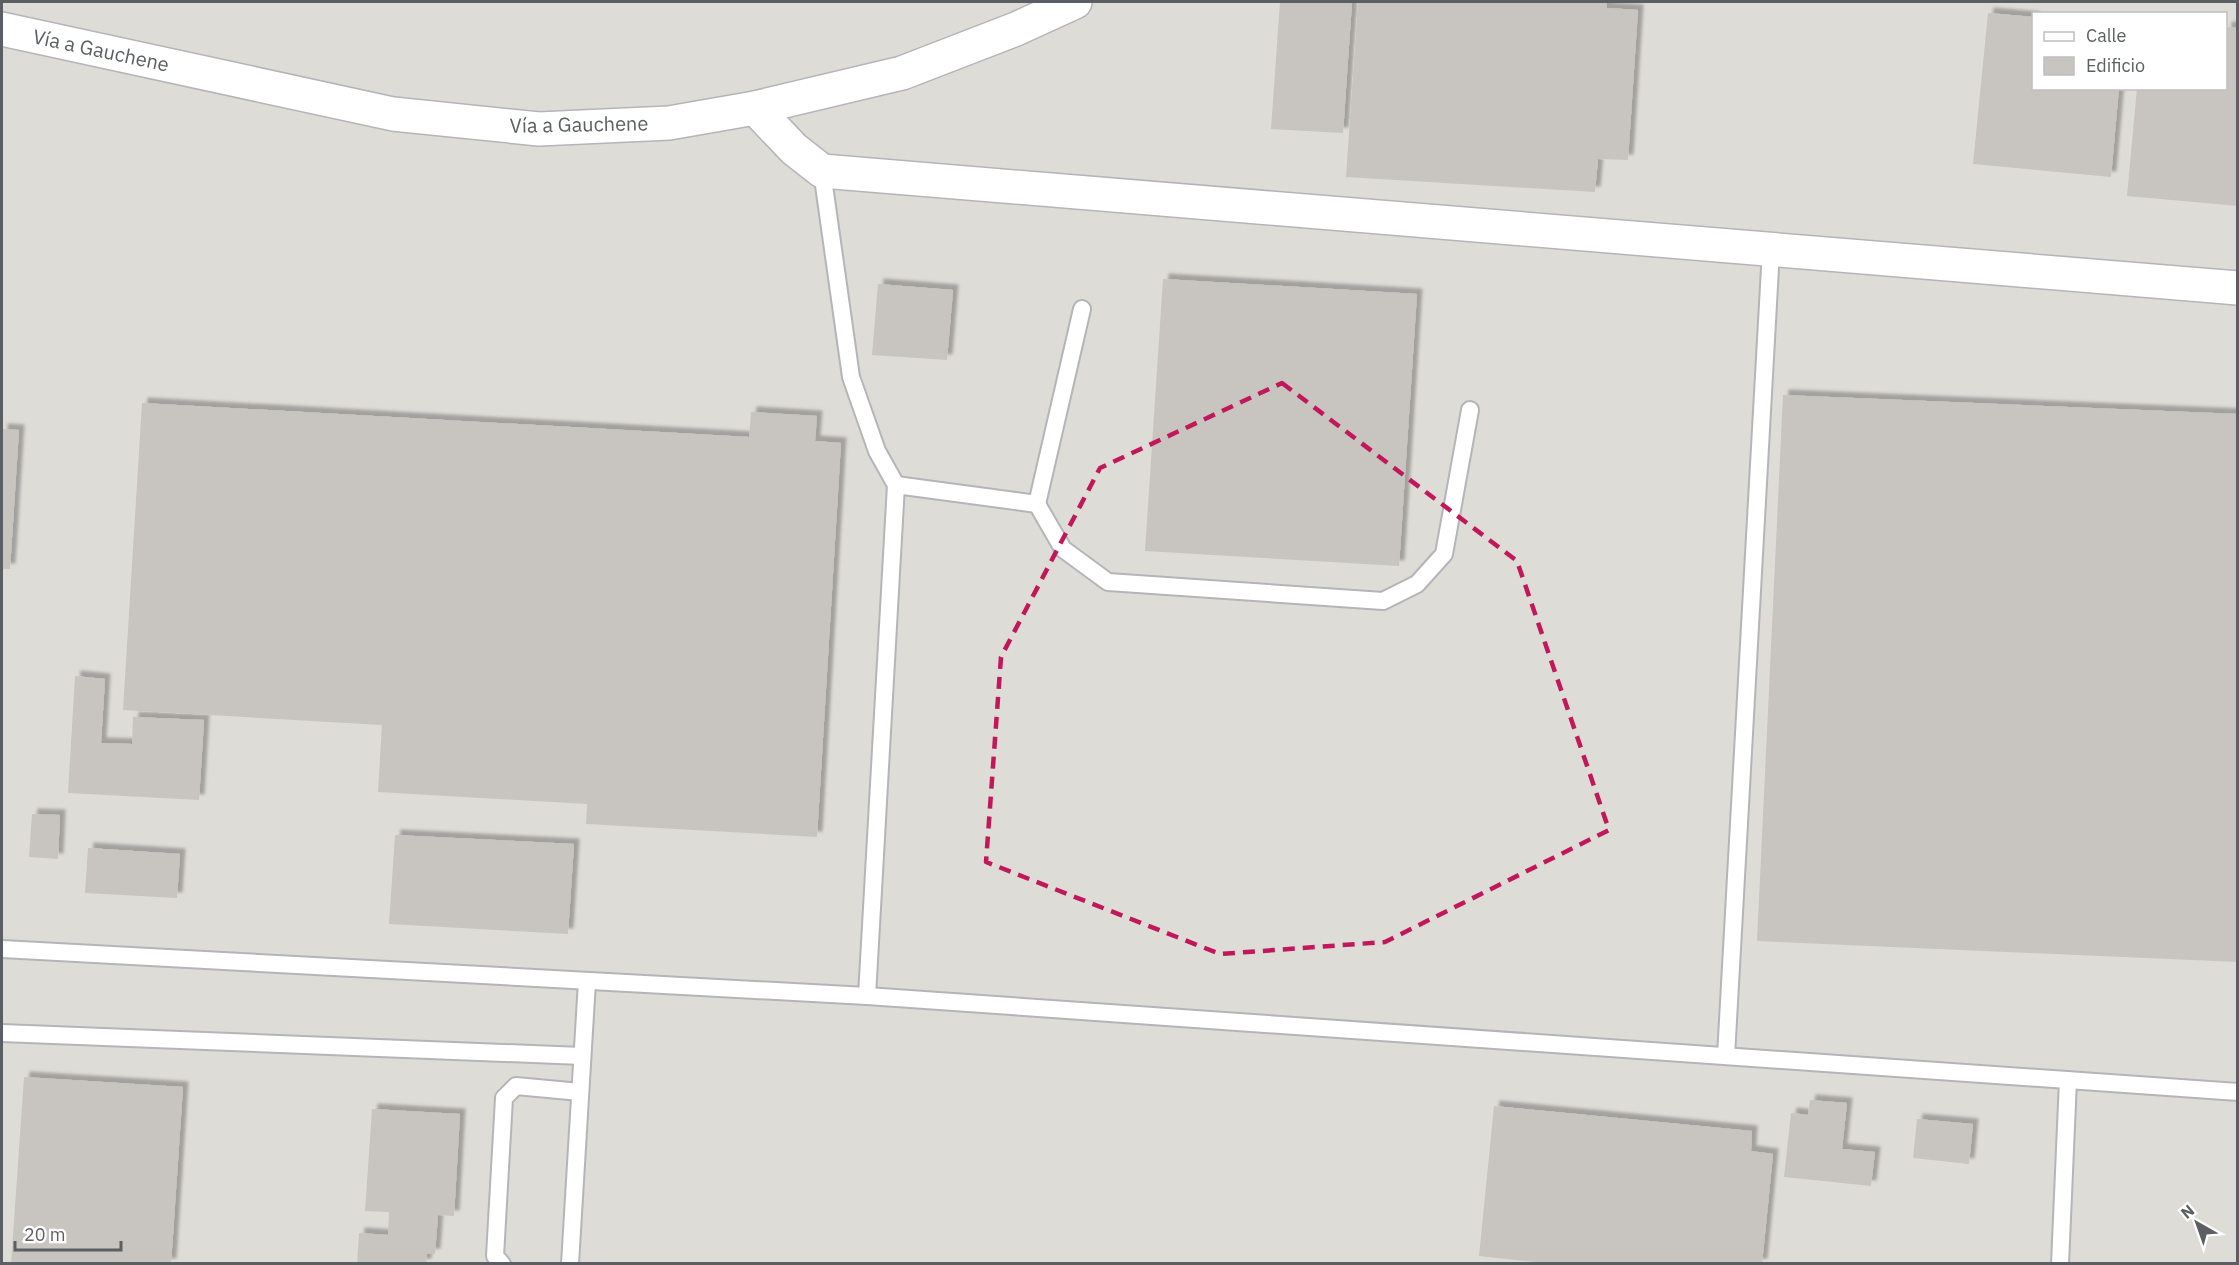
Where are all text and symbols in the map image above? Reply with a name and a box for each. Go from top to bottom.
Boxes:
legend [2032,12,2227,90]
street label: Vía a Gauchene [30,22,172,78]
text: Calle [2086,24,2126,47]
text: Edificio [2086,54,2145,77]
street label: Vía a Gauchene [509,109,649,139]
north arrow [2167,1193,2227,1253]
text: N [2176,1200,2198,1223]
scale bar [15,1214,122,1252]
text: 20 m [24,1223,66,1246]

